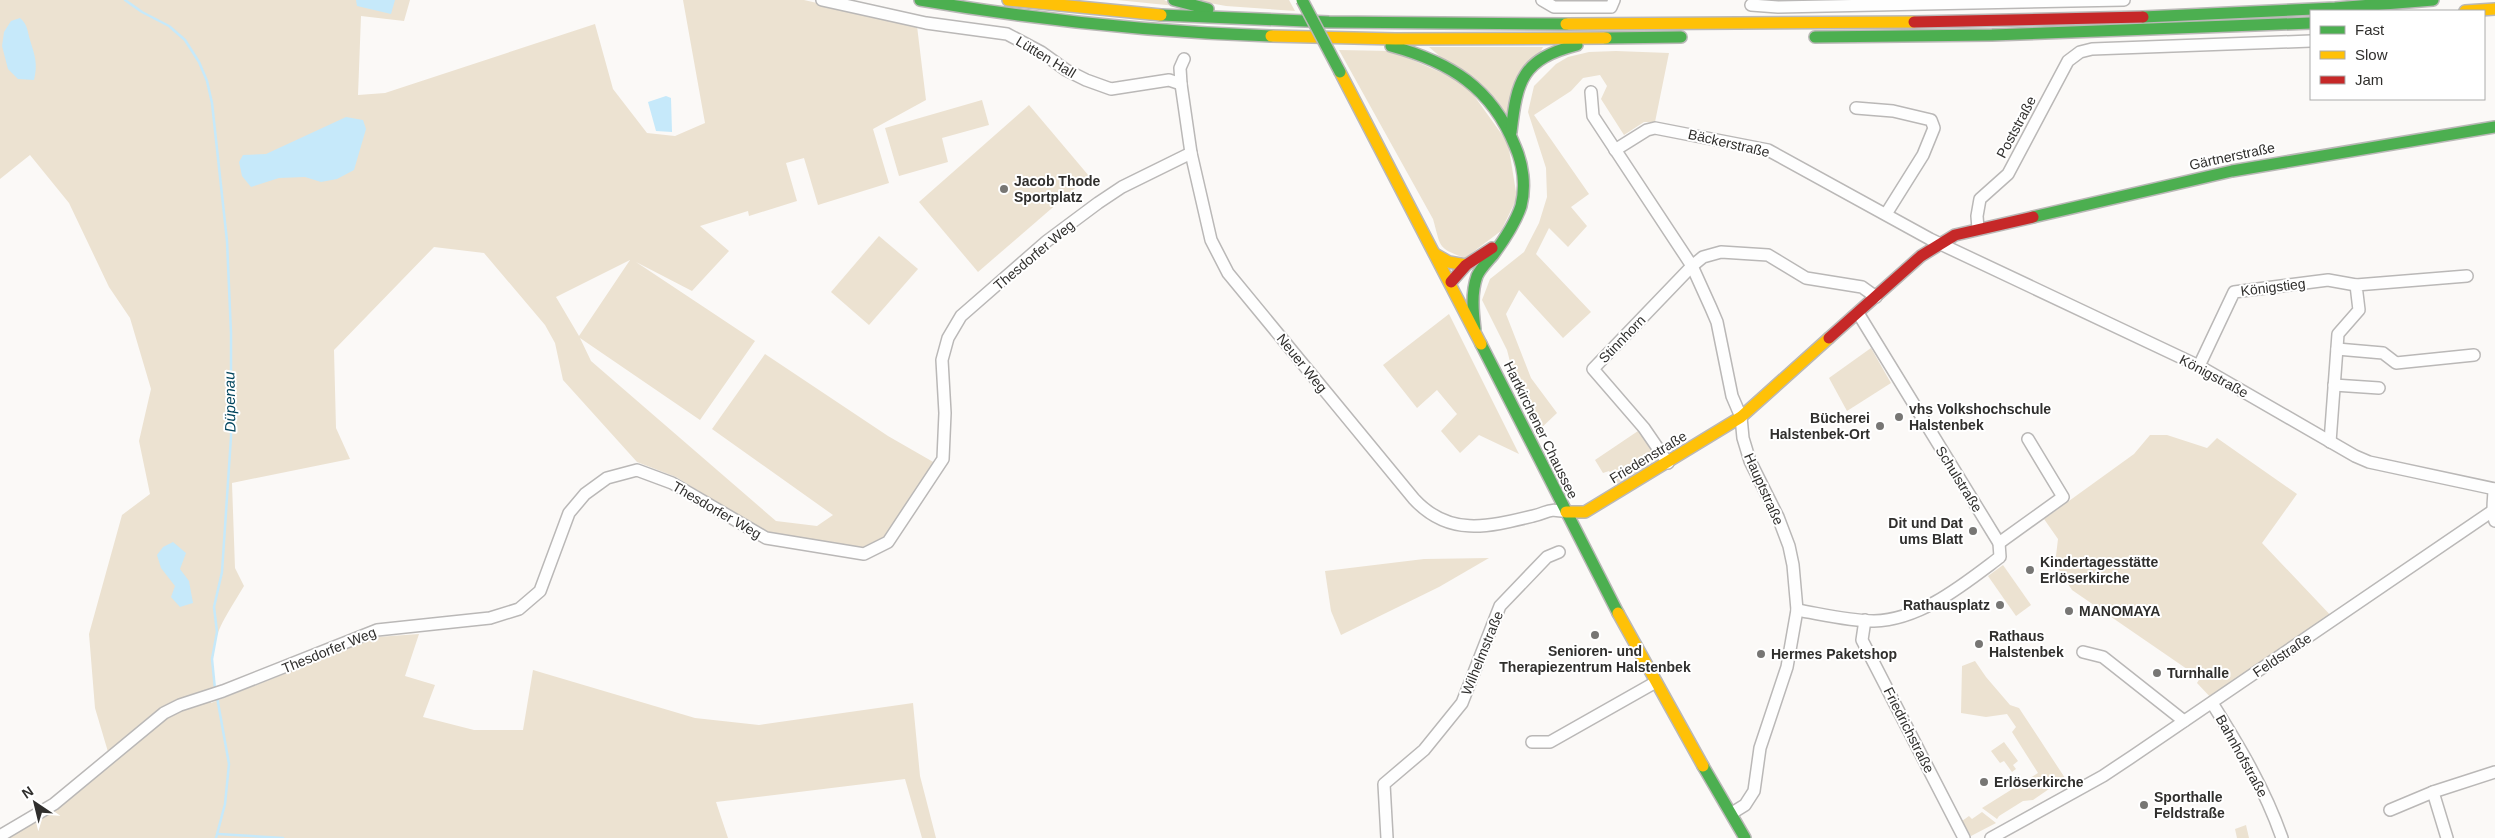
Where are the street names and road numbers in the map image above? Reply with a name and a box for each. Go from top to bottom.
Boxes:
street label: Lütten Hall [1013,33,1079,81]
street label: Poststraße [1993,93,2039,161]
street label: Bäckerstraße [1687,126,1772,160]
street label: Gärtnerstraße [2188,139,2276,173]
street label: Thesdorfer Weg [991,217,1077,293]
street label: Königstieg [2240,275,2306,299]
street label: Stinnhorn [1595,312,1649,366]
street label: Neuer Weg [1274,331,1330,395]
street label: Königstraße [2177,351,2251,401]
street label: Hartkirchener Chaussee [1501,359,1581,502]
street label: Friedenstraße [1607,428,1690,486]
street label: Schulstraße [1932,443,1986,515]
street label: Hauptstraße [1741,451,1787,528]
street label: Thesdorfer Weg [670,478,764,542]
street label: Wilhelmstraße [1458,608,1506,697]
street label: Thesdorfer Weg [280,624,378,676]
street label: Feldstraße [2250,630,2314,680]
street label: Friedrichstraße [1881,684,1938,776]
street label: Bahnhofstraße [2213,712,2271,800]

